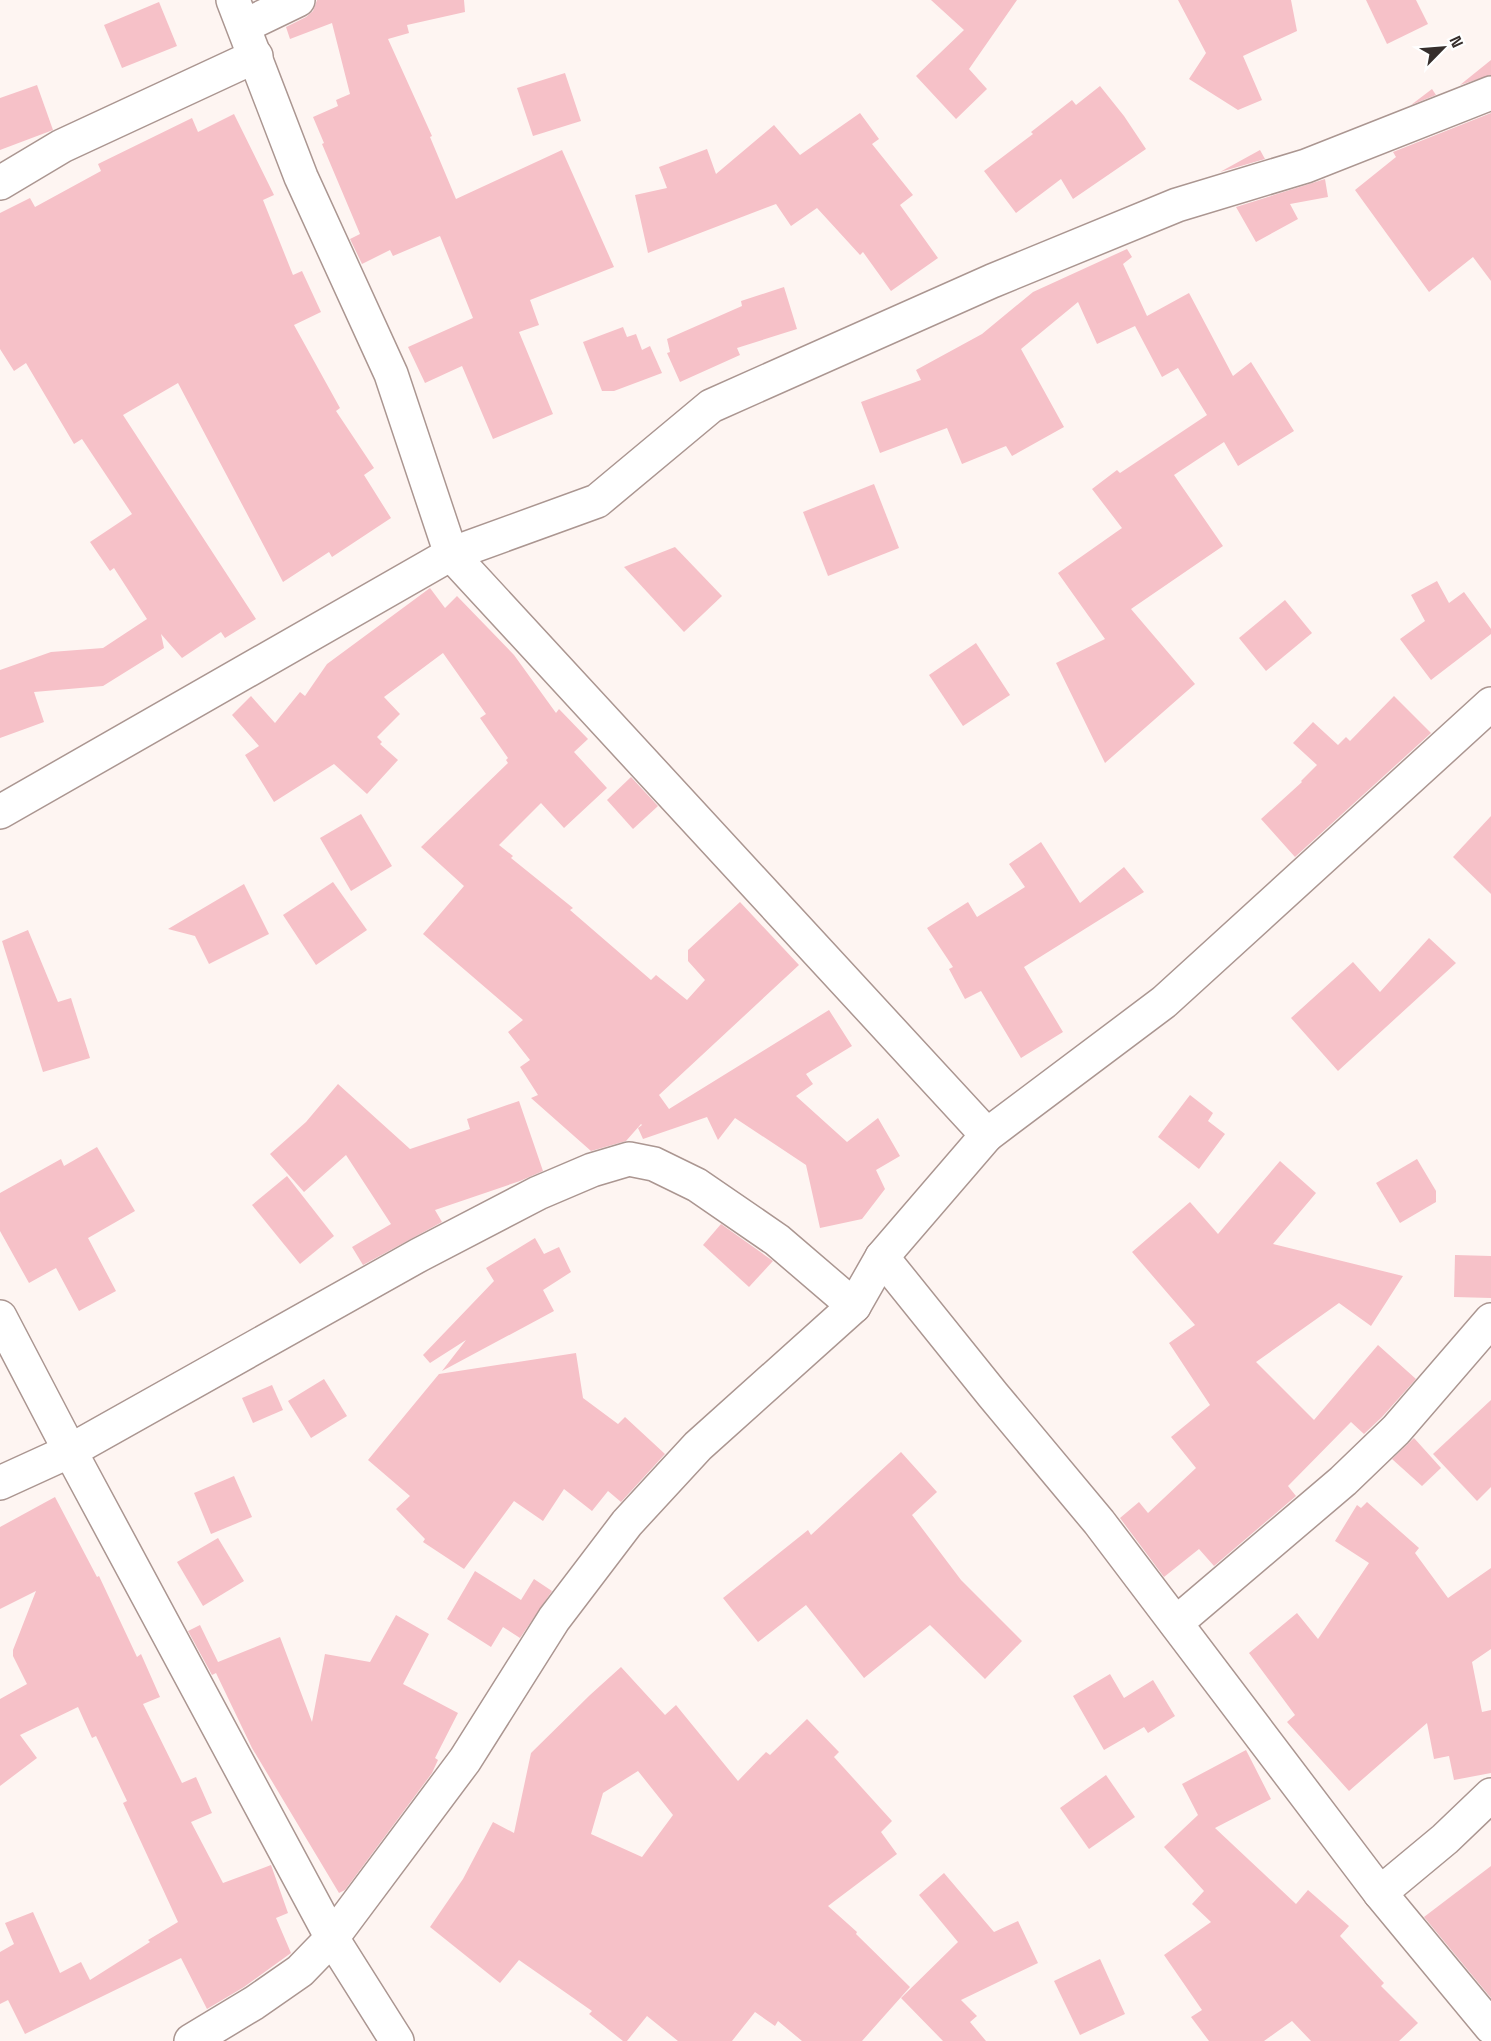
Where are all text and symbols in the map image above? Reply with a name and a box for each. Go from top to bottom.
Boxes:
north arrow [1413,18,1473,78]
text: N [1444,33,1468,51]

